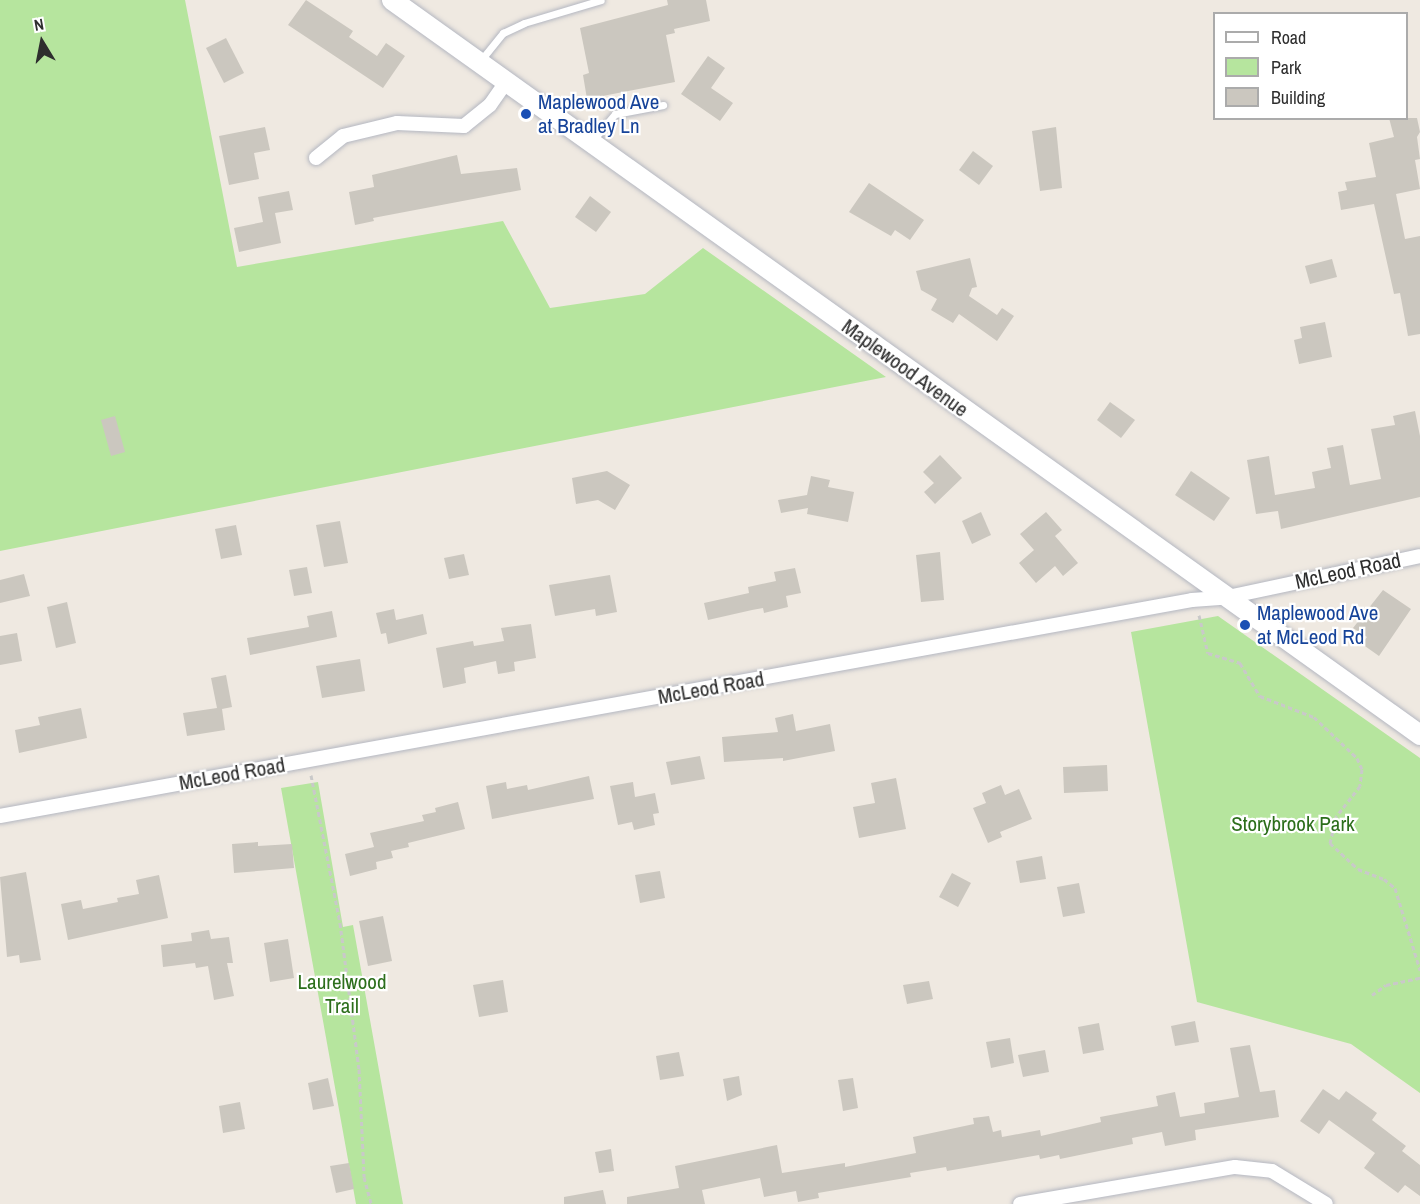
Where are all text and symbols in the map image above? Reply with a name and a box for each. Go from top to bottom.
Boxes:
north arrow [12,12,72,72]
legend [1213,12,1408,120]
text: N [32,13,45,36]
text: Road [1271,25,1306,50]
text: Park [1271,55,1301,80]
text: Building [1271,85,1325,110]
place label: Maplewood Ave at Bradley Ln [538,89,660,139]
marker: Maplewood Ave at Bradley Ln [519,107,533,121]
street label: Maplewood Avenue [837,313,973,423]
street label: McLeod Road [1293,548,1403,594]
place label: Maplewood Ave at McLeod Rd [1257,600,1379,650]
marker: Maplewood Ave at McLeod Rd [1238,618,1252,632]
street label: McLeod Road [656,666,766,710]
street label: McLeod Road [177,752,287,796]
park label: Storybrook Park [1231,811,1355,837]
park label: Laurelwood Trail [297,969,387,1019]

